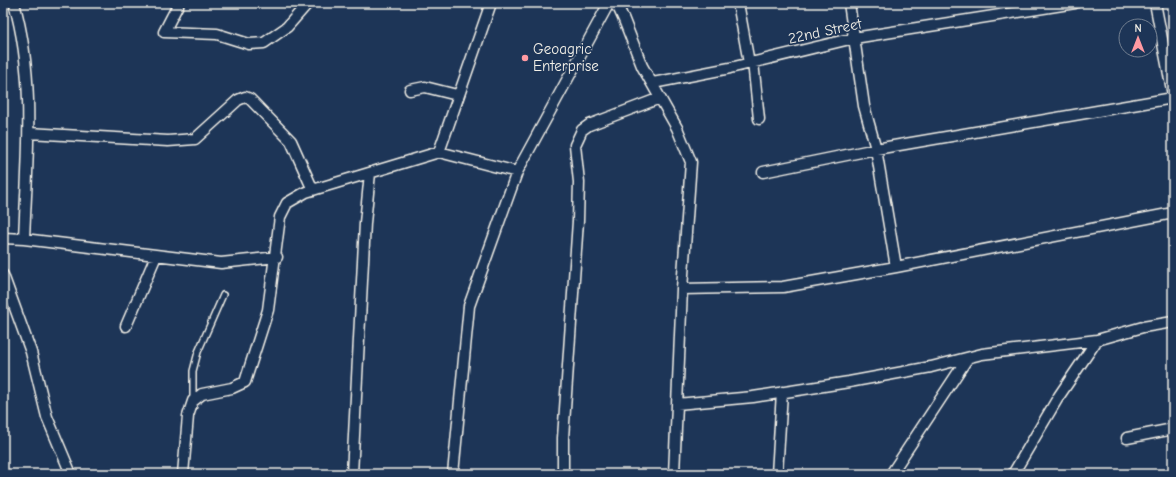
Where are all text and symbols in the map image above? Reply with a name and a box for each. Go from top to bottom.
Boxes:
street label: 22nd Street [787,14,864,48]
north arrow [1118,18,1158,58]
text: N [1134,22,1142,35]
place label: Geoagric Enterprise [533,40,599,75]
marker: Geoagric Enterprise [520,53,530,63]

